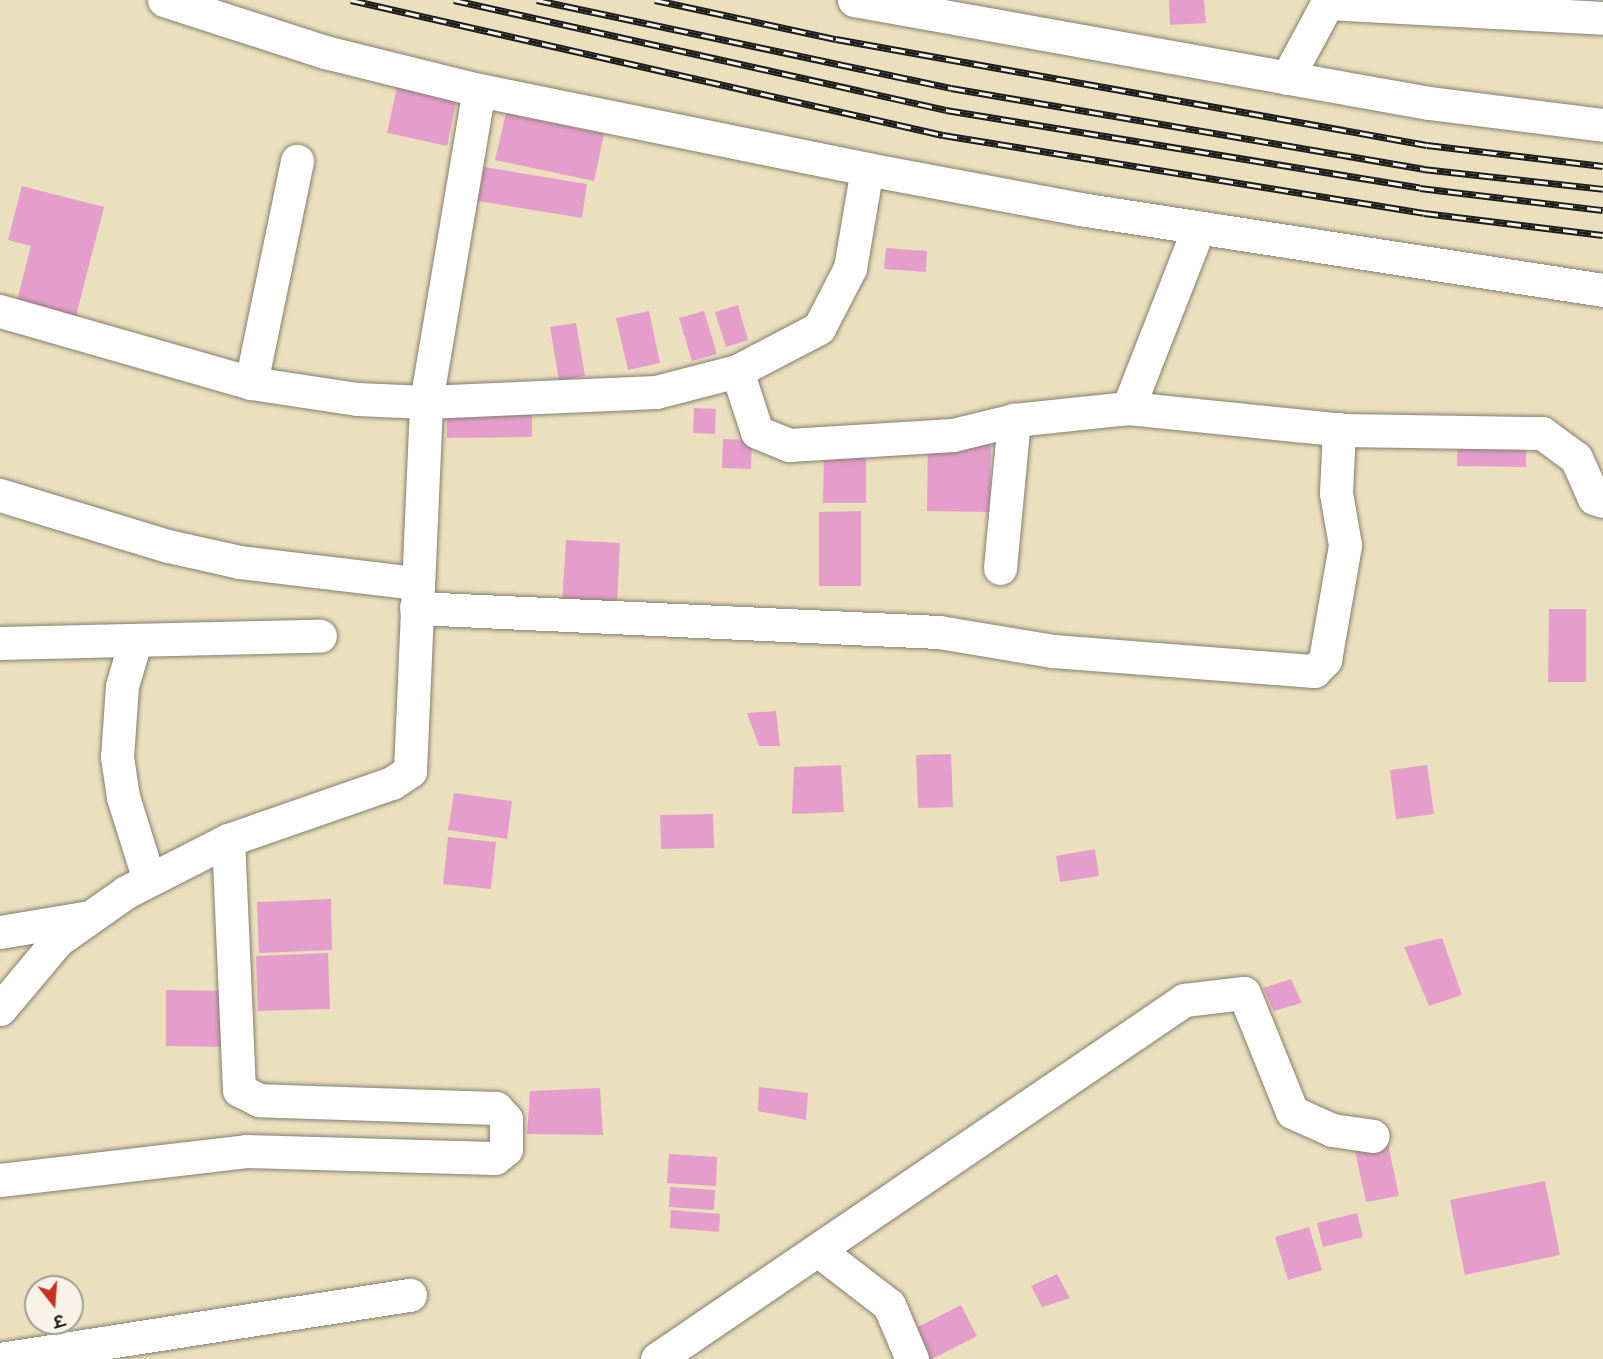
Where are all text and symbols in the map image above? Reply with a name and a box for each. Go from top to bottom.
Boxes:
north arrow [24,1275,84,1335]
text: उ [51,1310,67,1331]

